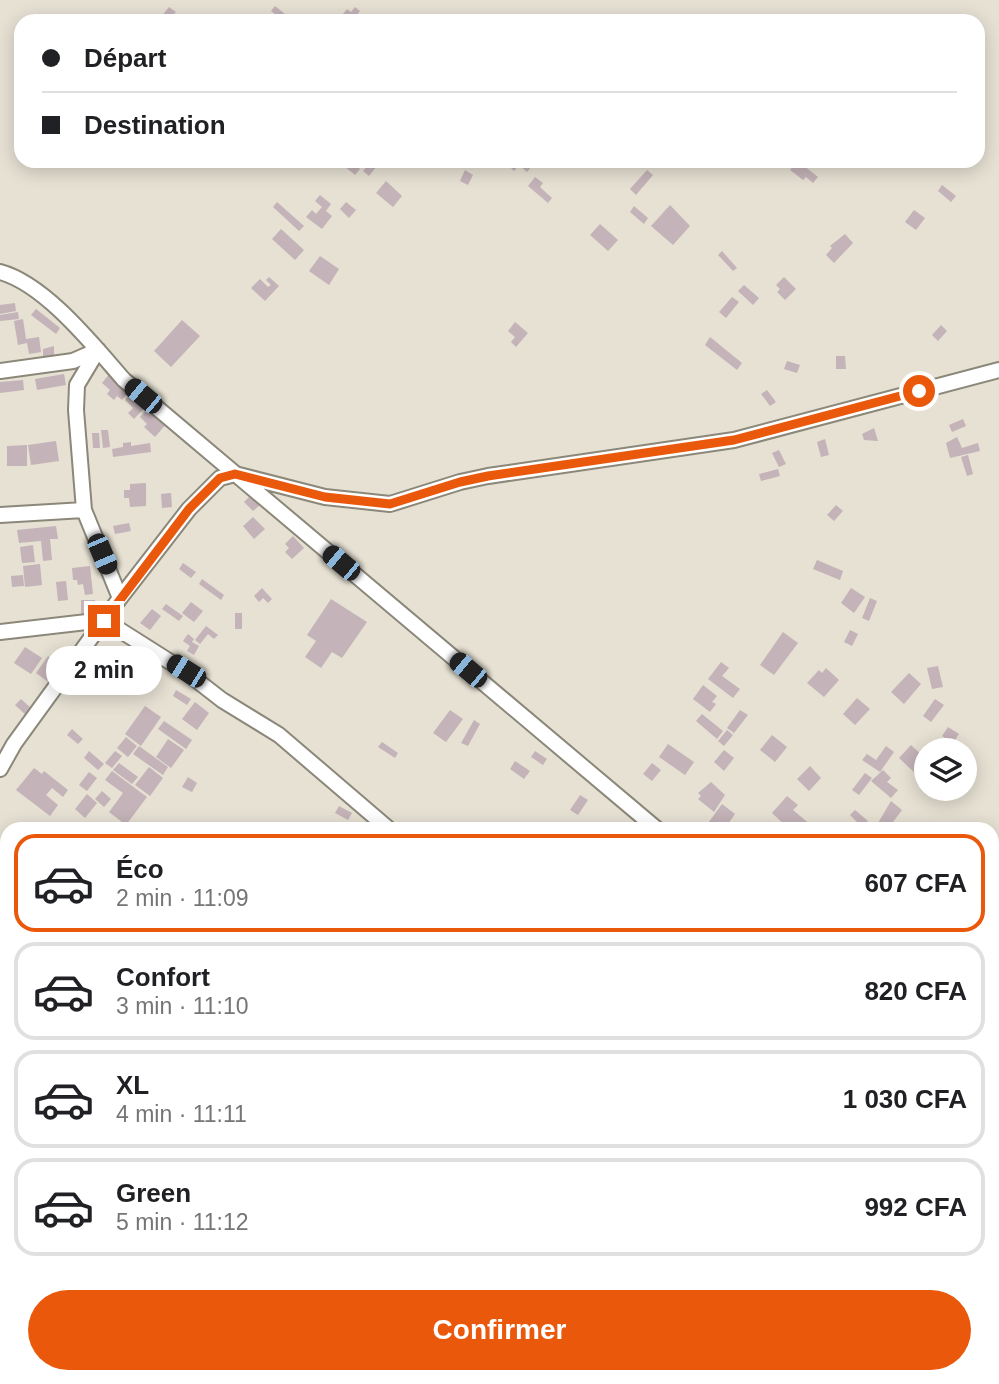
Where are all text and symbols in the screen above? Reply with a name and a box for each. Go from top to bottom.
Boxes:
text: Départ [84,43,166,73]
text: Destination [84,110,226,140]
car [121,374,166,418]
route start [903,375,935,407]
car [85,531,120,577]
car [319,541,364,585]
route end [88,605,120,637]
callout: 2 min [46,646,162,694]
car [446,648,491,692]
car [163,651,210,691]
text: 2 min [74,657,134,683]
map controls [914,738,977,801]
button: layers [914,738,977,801]
icon: car [32,852,95,915]
text: Éco [116,854,164,884]
text: 607 CFA [864,868,967,898]
text: 2 min · 11:09 [116,885,249,911]
icon: car [32,960,95,1023]
text: Confort [116,962,210,992]
text: 820 CFA [864,976,967,1006]
text: 3 min · 11:10 [116,993,249,1019]
icon: car [32,1068,95,1131]
text: XL [116,1070,149,1100]
text: 1 030 CFA [843,1084,967,1114]
text: 4 min · 11:11 [116,1101,247,1127]
icon: car [32,1176,95,1239]
text: Green [116,1178,191,1208]
text: 992 CFA [864,1192,967,1222]
text: 5 min · 11:12 [116,1209,249,1235]
button: Confirmer [28,1290,971,1370]

